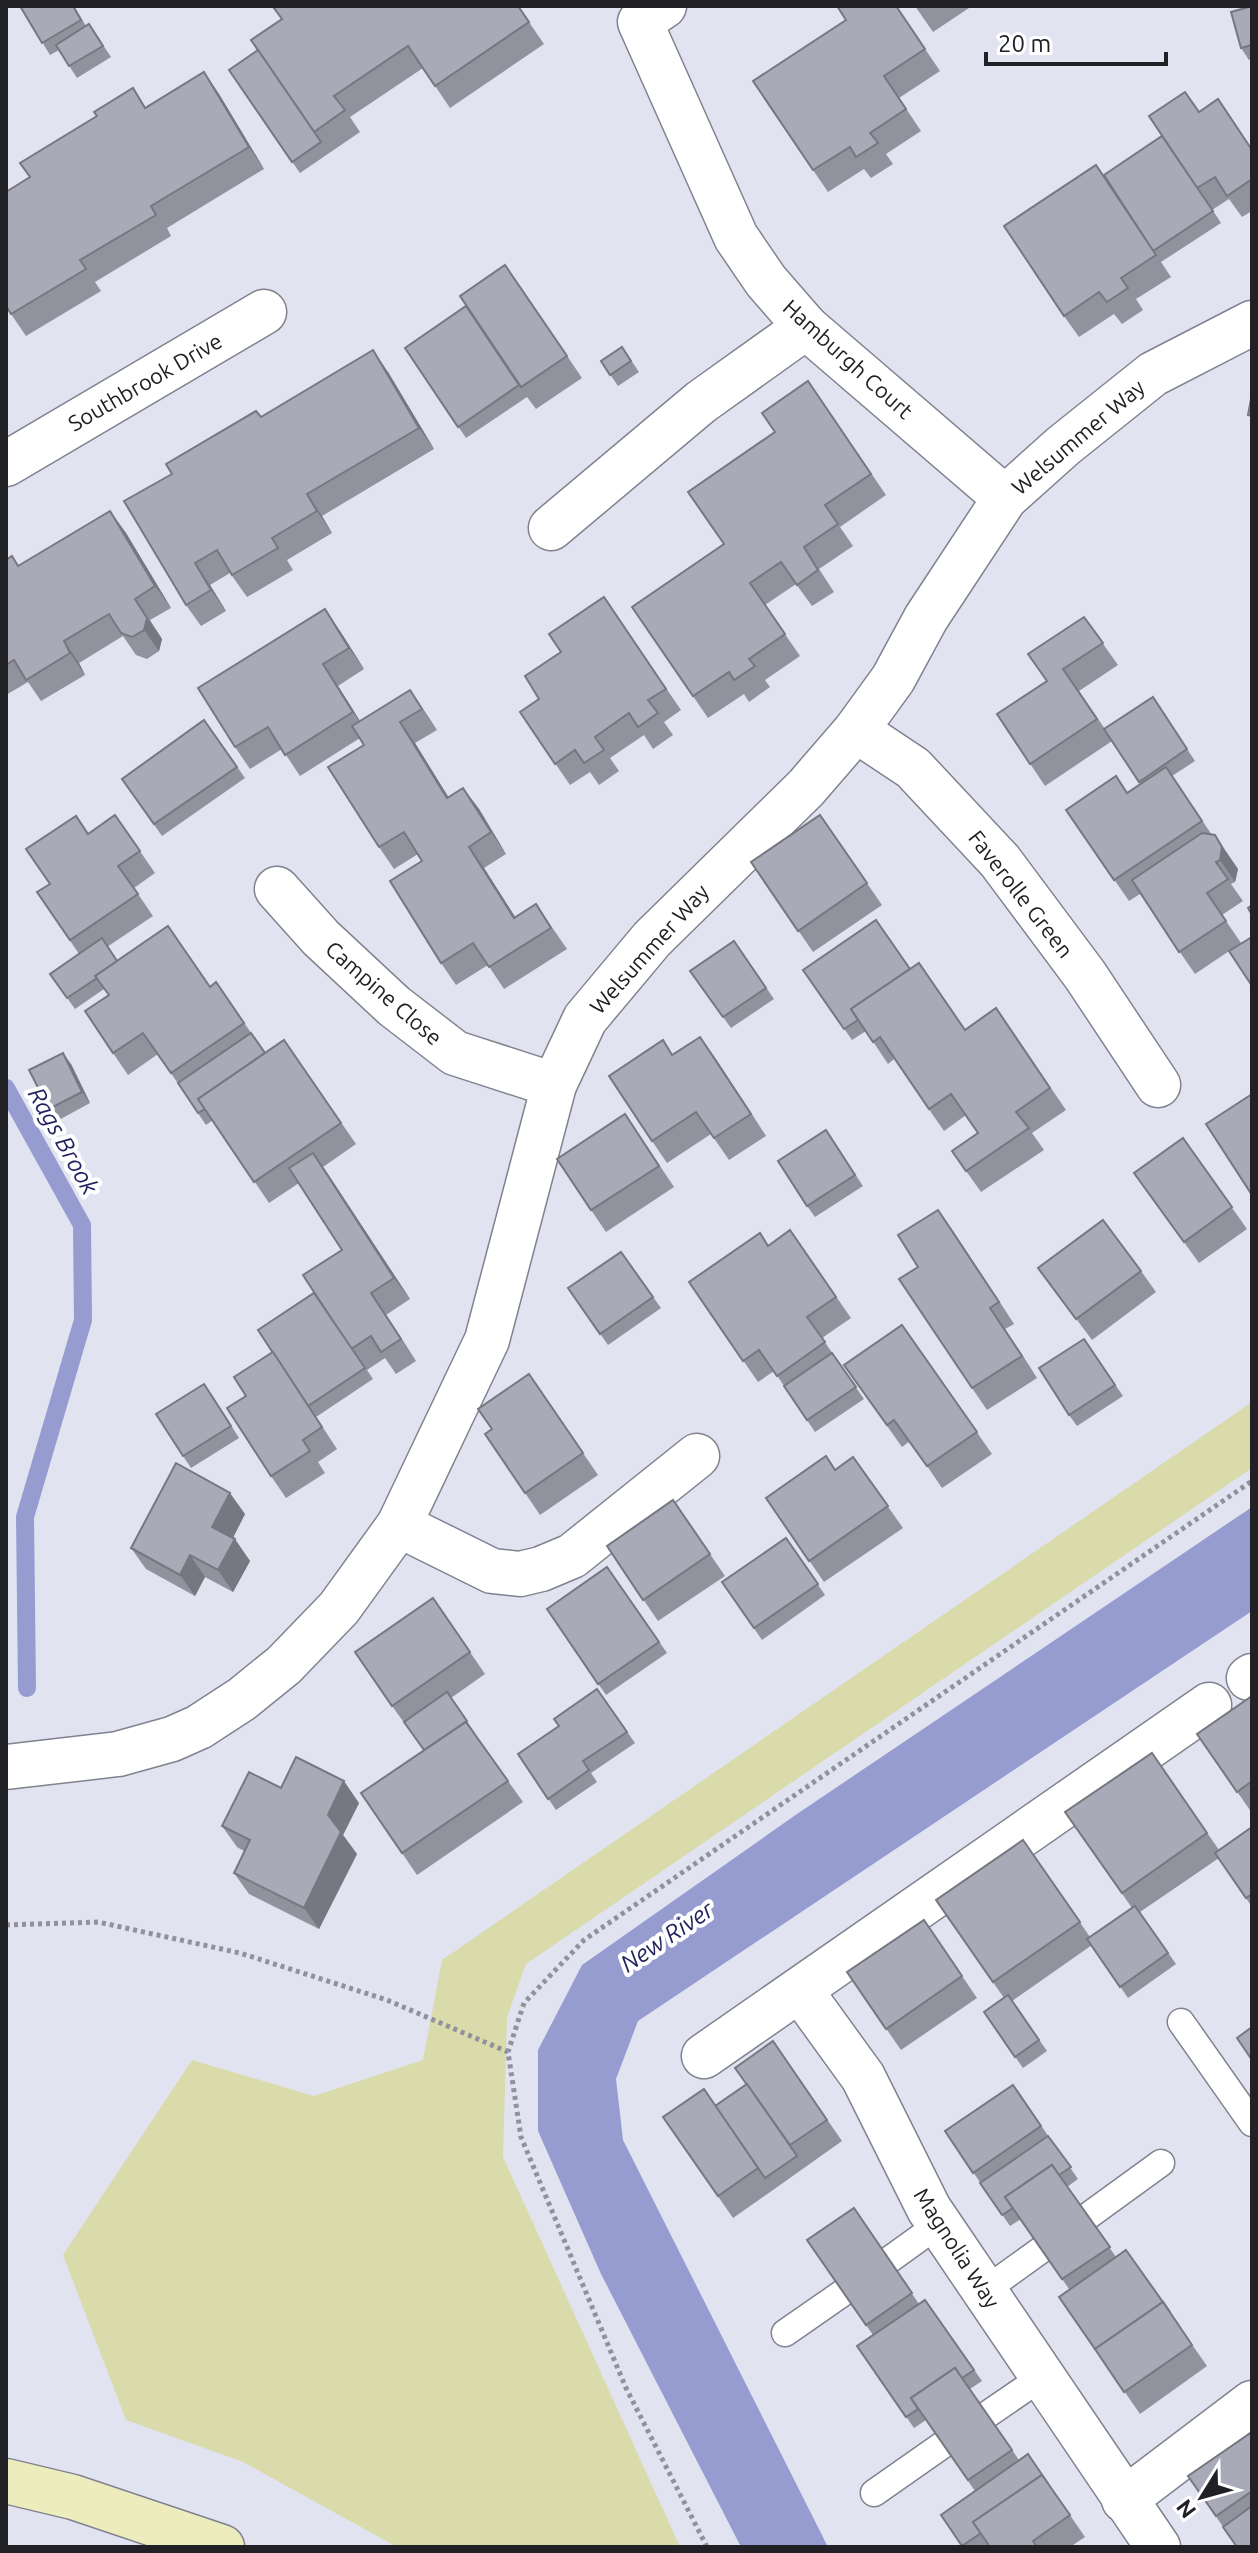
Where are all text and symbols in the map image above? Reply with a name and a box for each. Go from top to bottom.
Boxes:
scale bar [986,16,1166,66]
text: 20 m [998,30,1051,57]
street label: Hamburgh Court [778,294,918,424]
street label: Southbrook Drive [63,327,226,436]
street label: Welsummer Way [1006,374,1149,499]
street label: Faverolle Green [964,825,1079,962]
street label: Welsummer Way [584,879,713,1018]
street label: Campine Close [321,935,447,1050]
water label: Rags Brook [23,1082,104,1200]
water label: New River [615,1895,719,1977]
street label: Magnolia Way [909,2183,1006,2313]
north arrow [1162,2457,1242,2537]
text: N [1171,2495,1201,2523]

